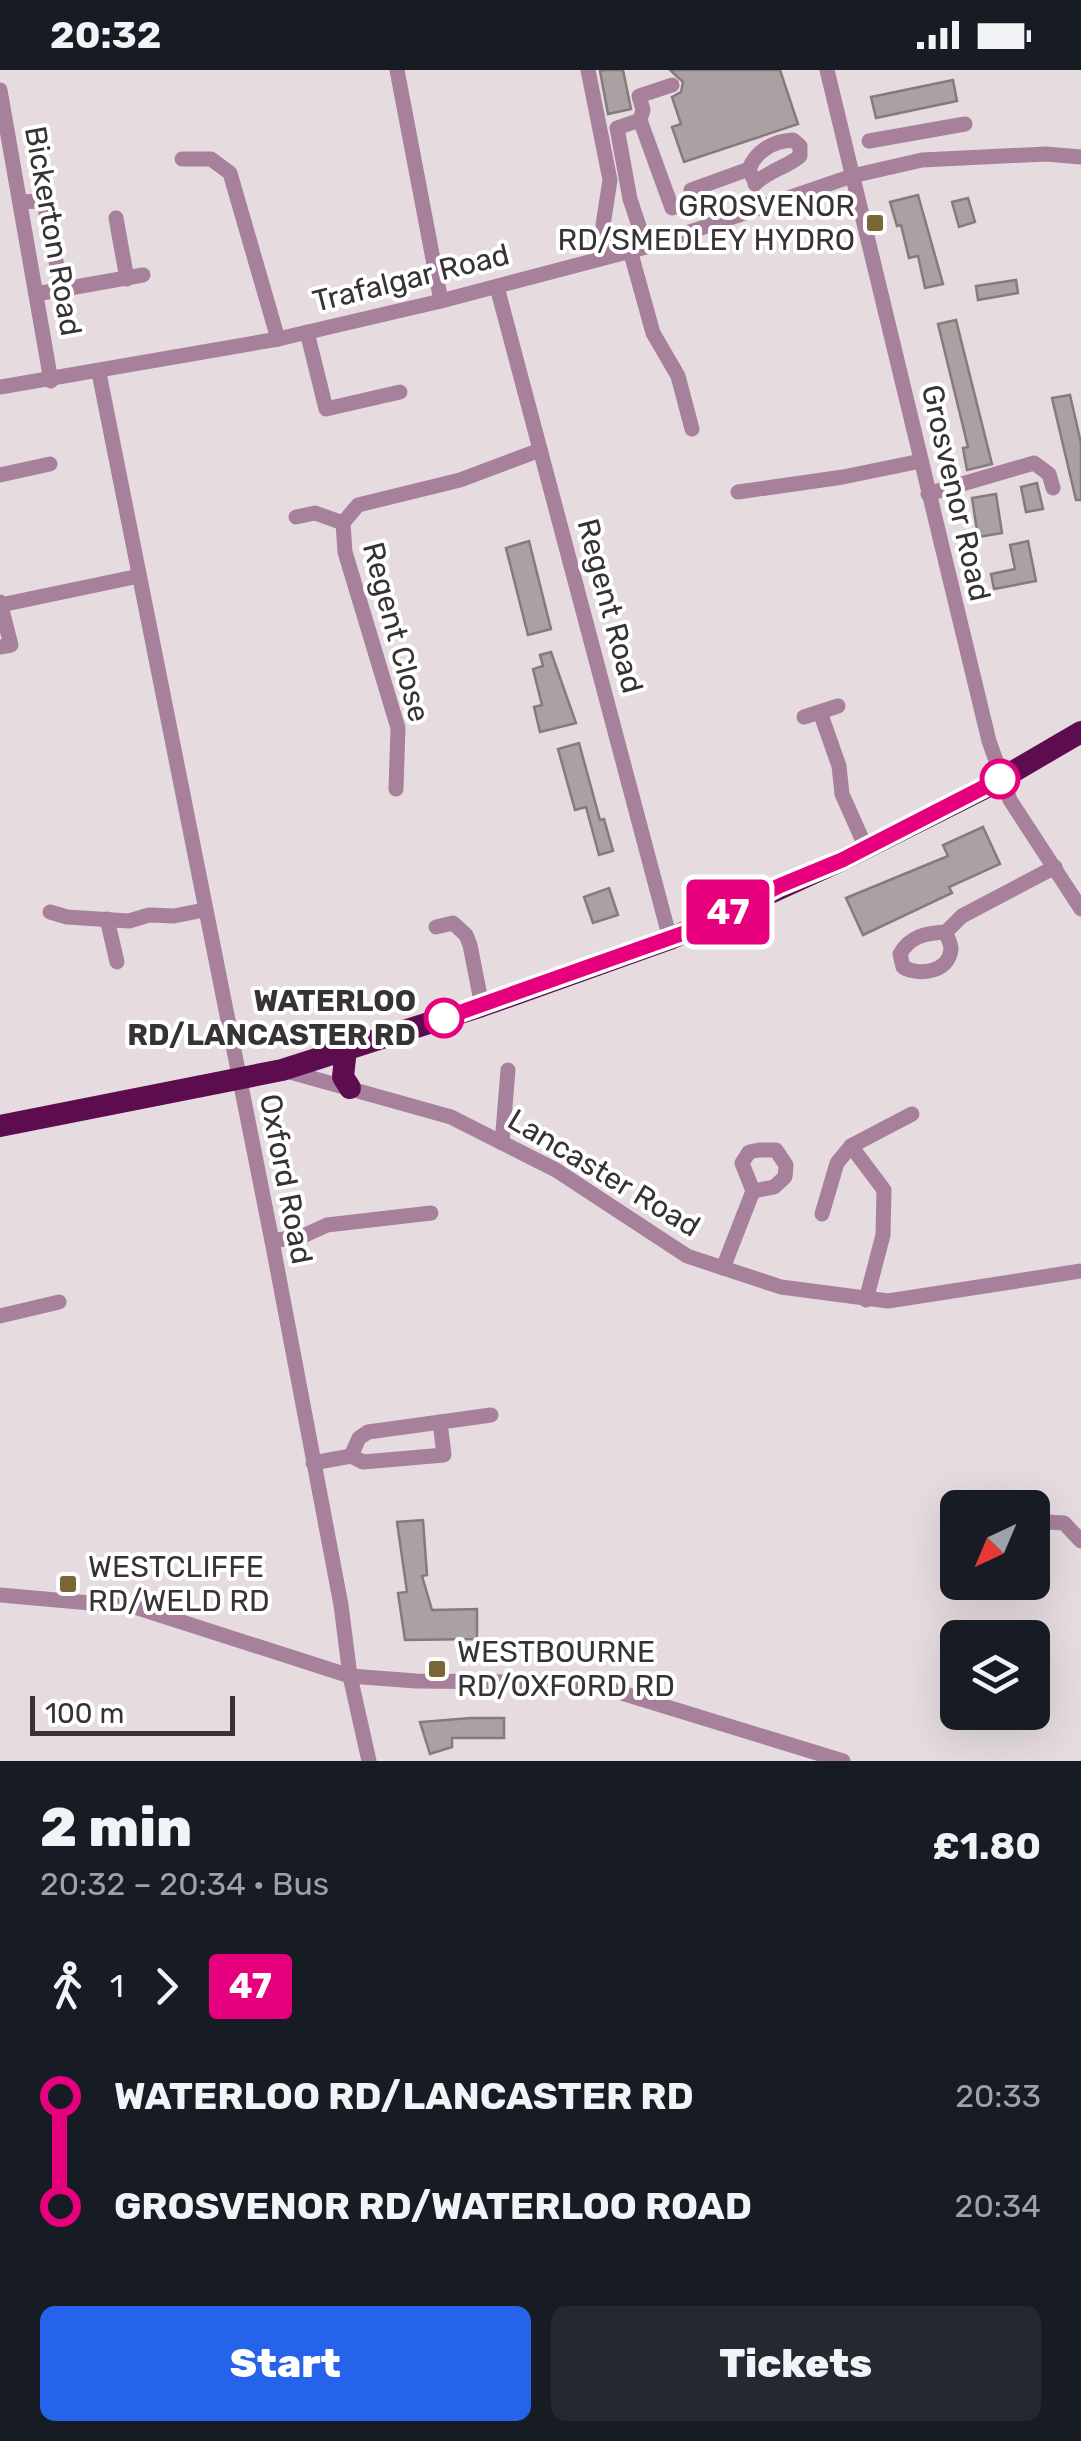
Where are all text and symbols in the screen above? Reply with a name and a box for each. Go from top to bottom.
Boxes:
text: 20:32 [50,12,161,58]
street label: Bickerton Road [17,123,89,339]
place label: GROSVENOR RD/SMEDLEY HYDRO [558,188,855,258]
marker: GROSVENOR RD/SMEDLEY HYDRO [864,212,886,234]
street label: Trafalgar Road [309,236,513,320]
street label: Grosvenor Road [914,381,998,605]
street label: Regent Road [569,515,651,697]
street label: Regent Close [355,538,437,726]
unlabelled marker [981,760,1019,798]
line badge: 47 [683,880,773,944]
text: 47 [706,891,750,933]
place label: WATERLOO RD/LANCASTER RD [127,983,416,1053]
marker: WATERLOO RD/LANCASTER RD [425,999,463,1037]
street label: Oxford Road [252,1091,320,1267]
street label: Lancaster Road [501,1102,707,1244]
north arrow [940,1490,1050,1600]
map controls [940,1490,1050,1730]
place label: WESTCLIFFE RD/WELD RD [88,1549,270,1619]
marker: WESTCLIFFE RD/WELD RD [57,1573,79,1595]
button: layers [940,1620,1050,1730]
place label: WESTBOURNE RD/OXFORD RD [457,1634,675,1704]
marker: WESTBOURNE RD/OXFORD RD [426,1658,448,1680]
scale bar [30,1691,235,1736]
text: 100 m [45,1697,124,1730]
text: 2 min [40,1795,192,1860]
text: £1.80 [933,1823,1041,1869]
text: 20:32 – 20:34 · Bus [40,1865,329,1903]
icon: walk [40,1959,95,2014]
icon: forward [139,1959,194,2014]
text: 47 [229,1965,272,2007]
text: 1 [110,1967,124,2005]
text: WATERLOO RD/LANCASTER RD [114,2073,694,2119]
text: 20:33 [955,2077,1041,2115]
text: GROSVENOR RD/WATERLOO ROAD [114,2183,752,2229]
text: 20:34 [955,2187,1041,2225]
button: Start [40,2306,531,2421]
button: Tickets [551,2306,1041,2421]

